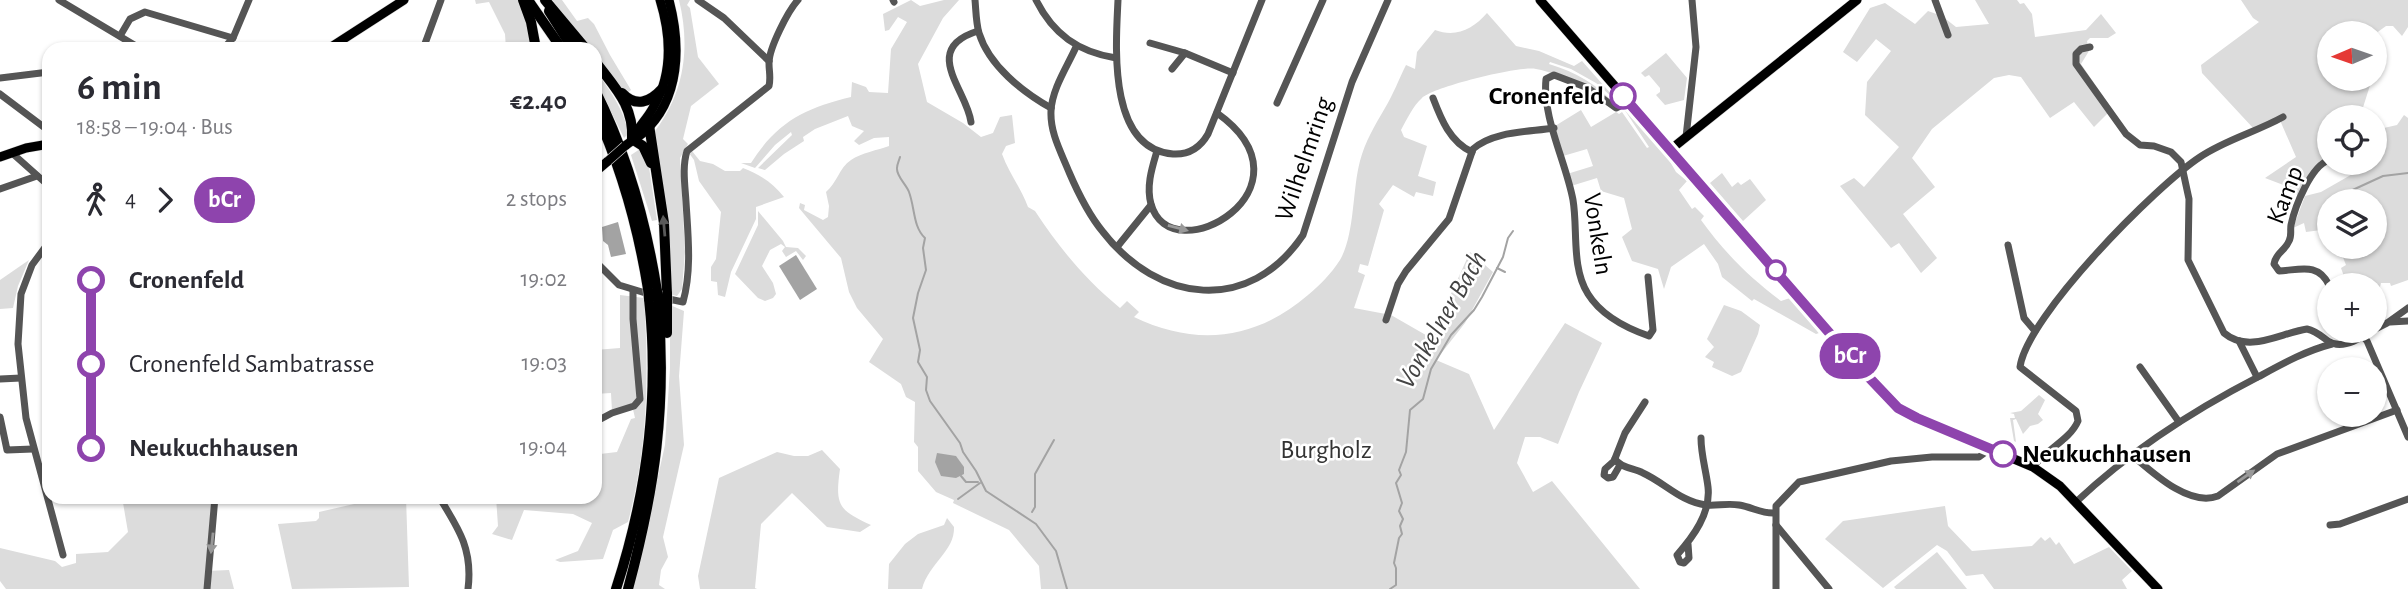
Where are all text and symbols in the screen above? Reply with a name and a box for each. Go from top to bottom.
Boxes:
north arrow [2317,21,2387,91]
map controls [2317,21,2387,427]
text: 6 min [77,69,162,107]
place label: Cronenfeld [1489,83,1604,109]
marker: Cronenfeld [1610,83,1636,109]
text: €2.40 [510,88,567,114]
street label: Wilhelmring [1271,93,1337,224]
button: locate [2317,105,2387,175]
text: 18:58 – 19:04 · Bus [77,116,233,139]
street label: Kamp [2262,162,2308,228]
icon: walk [77,181,115,219]
icon: forward [146,181,184,219]
text: 4 [125,188,136,211]
text: bCr [208,188,241,212]
text: 2 stops [506,188,567,211]
button: layers [2317,189,2387,259]
street label: Vonkeln [1579,191,1617,277]
one-way arrow [658,214,669,236]
one-way arrow [1167,223,1189,234]
water label: Vonkelner Bach [1391,246,1493,394]
unlabelled marker [1766,260,1786,280]
text: Cronenfeld [129,267,244,293]
text: 19:02 [520,268,567,291]
button: + [2317,273,2387,343]
line badge: bCr [1810,333,1890,379]
text: bCr [1834,344,1866,368]
text: Cronenfeld Sambatrasse [129,351,374,377]
text: 19:03 [521,352,567,375]
button: − [2317,357,2387,427]
text: Neukuchhausen [129,435,299,461]
text: 19:04 [520,436,567,459]
park label: Burgholz [1280,437,1372,463]
marker: Neukuchhausen [1990,441,2016,467]
place label: Neukuchhausen [2022,441,2192,467]
one-way arrow [2237,470,2255,484]
one-way arrow [206,532,217,554]

